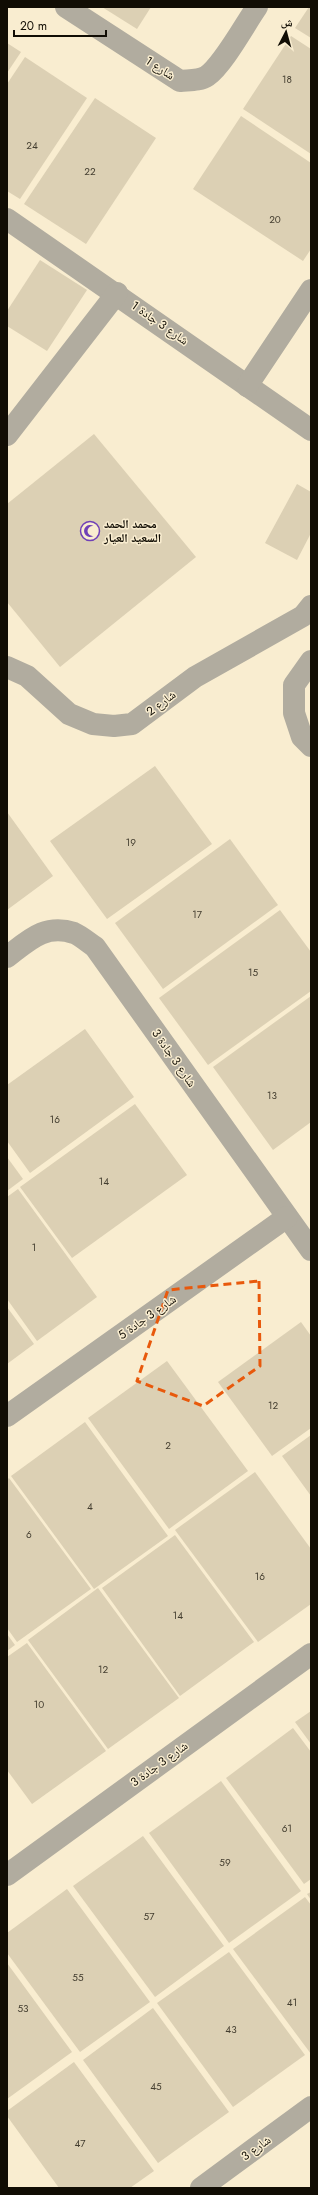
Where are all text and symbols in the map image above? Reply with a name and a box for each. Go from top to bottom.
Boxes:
scale bar [14,12,106,38]
north arrow [266,12,306,52]
text: ش [280,13,294,31]
text: 20 m [20,17,47,35]
street label: شارع 1 [142,52,178,84]
house number: 18 [282,72,292,87]
house number: 24 [26,138,38,153]
house number: 22 [84,164,96,179]
house number: 20 [269,212,281,227]
street label: شارع 3 جادة 1 [128,297,192,349]
place label: محمد الحمد السعيد العيار [103,515,161,547]
mosque icon: محمد الحمد السعيد العيار [79,520,101,542]
street label: شارع 2 [142,686,180,720]
house number: 19 [126,835,136,850]
house number: 17 [192,907,203,922]
house number: 15 [248,965,258,980]
street label: شارع 3 جادة 3 [147,1025,201,1091]
house number: 13 [267,1088,278,1103]
house number: 16 [50,1112,60,1127]
house number: 14 [99,1174,109,1189]
house number: 1 [32,1240,36,1255]
street label: شارع 3 جادة 5 [114,1290,180,1344]
house number: 12 [268,1398,278,1413]
house number: 2 [165,1438,171,1453]
house number: 4 [87,1499,93,1514]
house number: 6 [26,1527,32,1542]
house number: 16 [255,1569,265,1584]
house number: 14 [173,1608,183,1623]
house number: 12 [98,1662,108,1677]
house number: 10 [34,1697,44,1712]
street label: شارع 3 جادة 3 [126,1737,192,1791]
house number: 61 [282,1821,292,1836]
house number: 59 [219,1855,231,1870]
house number: 57 [144,1909,155,1924]
house number: 55 [72,1970,84,1985]
house number: 41 [287,1995,297,2010]
house number: 53 [17,2001,29,2016]
house number: 43 [225,2022,237,2037]
house number: 45 [150,2079,162,2094]
street label: شارع 3 [237,2131,275,2165]
house number: 47 [74,2136,86,2151]

